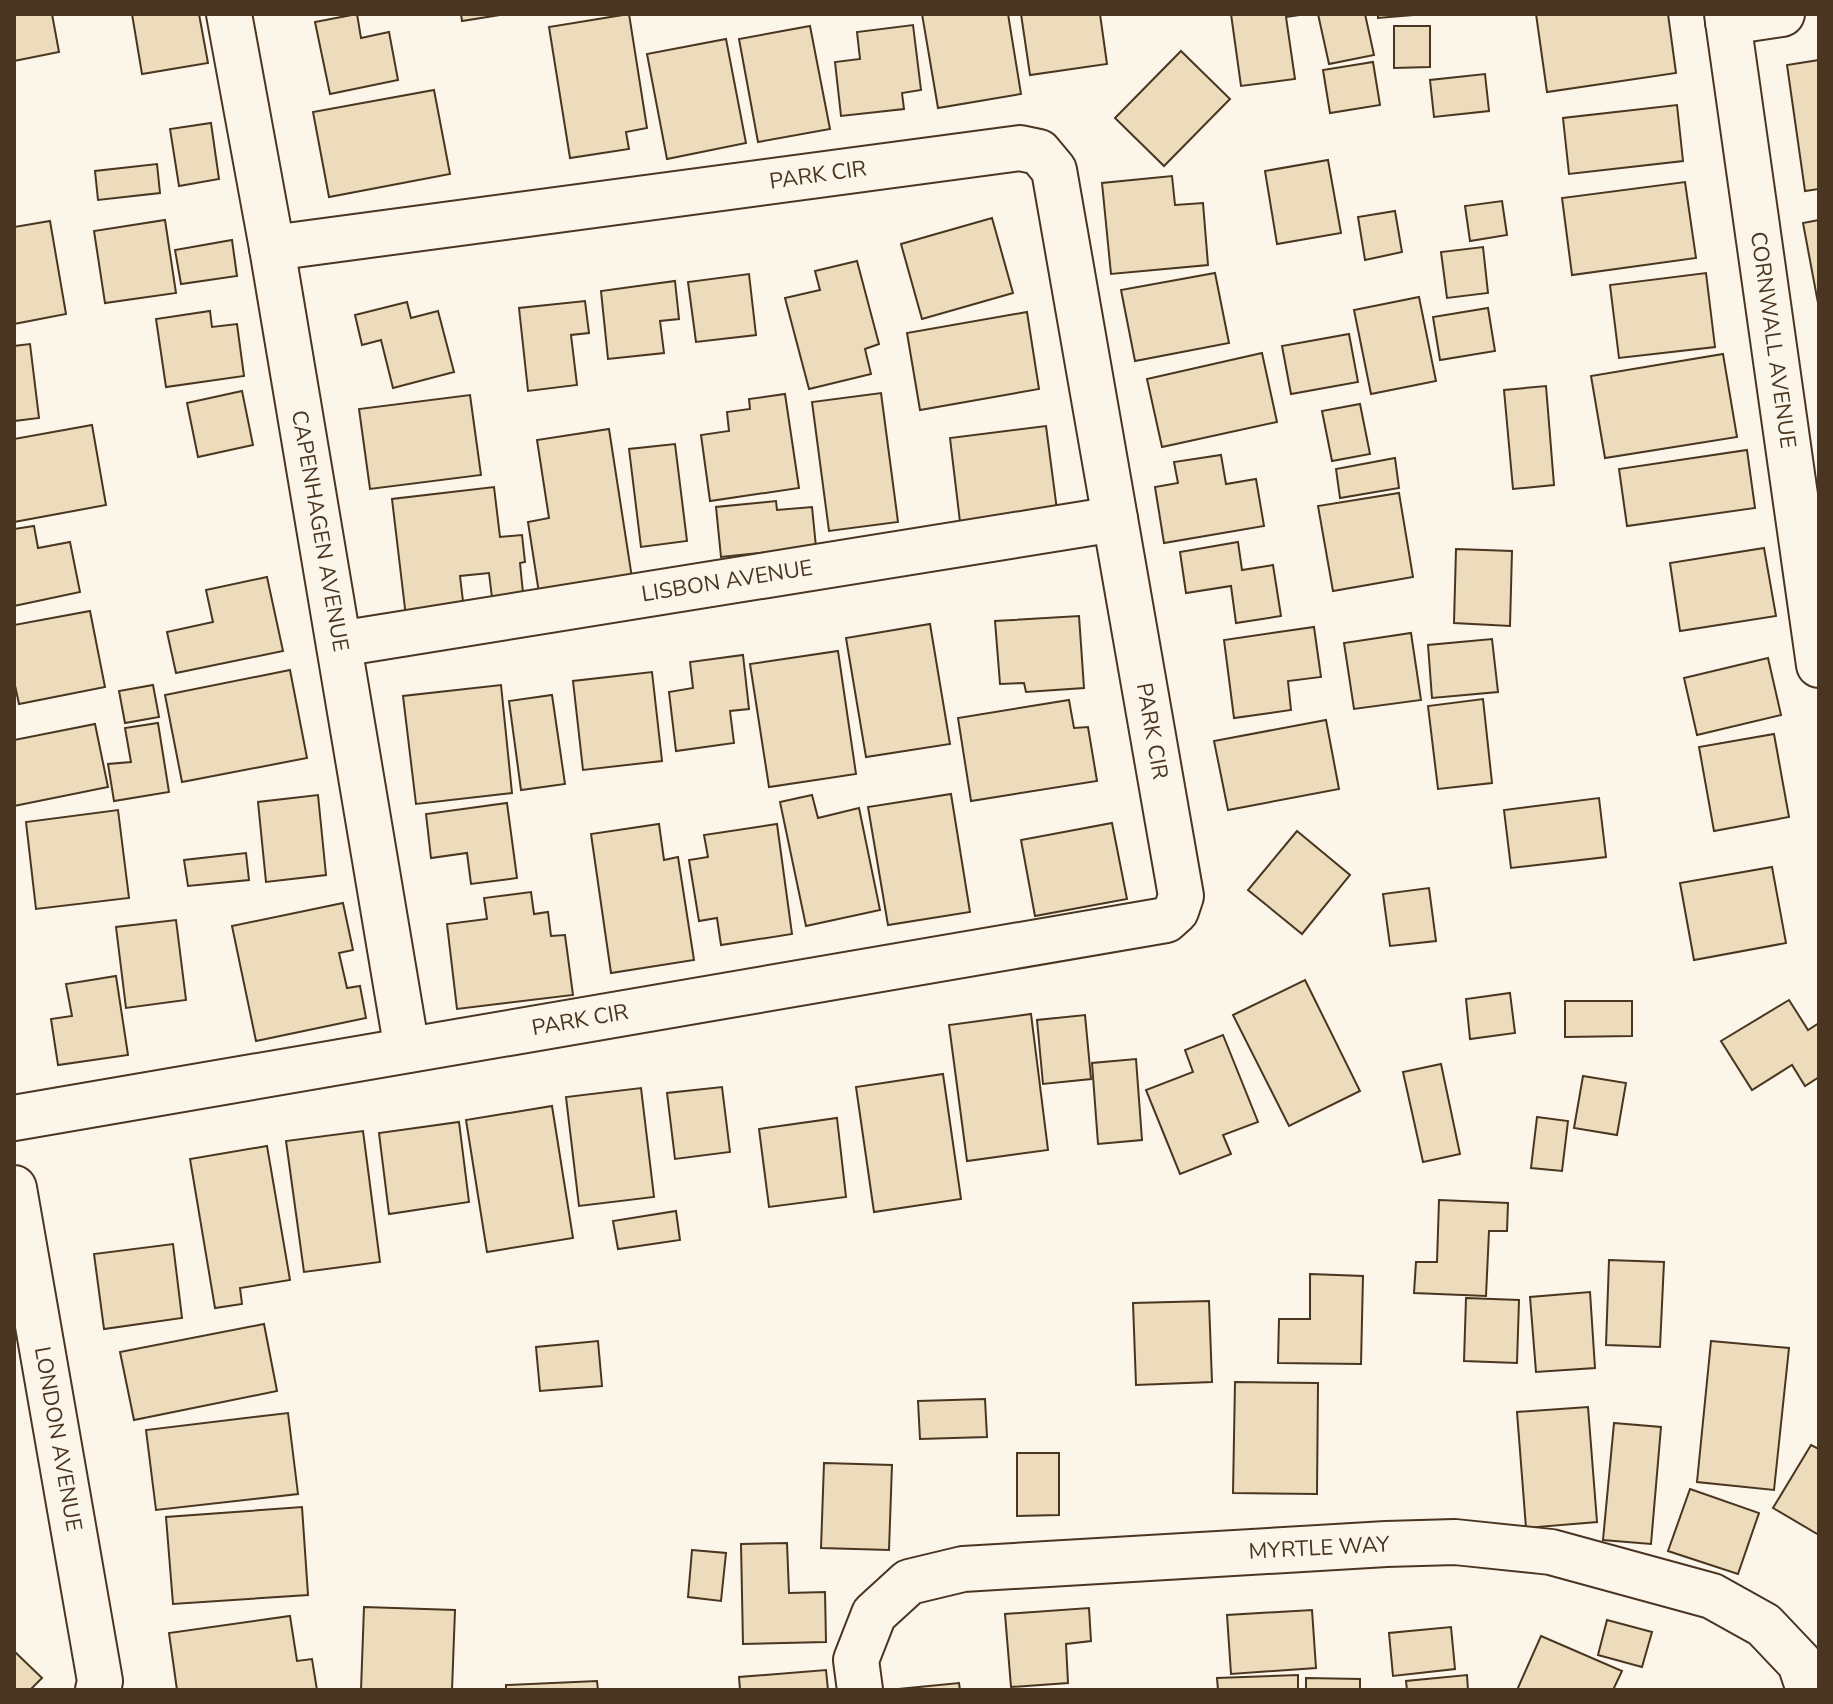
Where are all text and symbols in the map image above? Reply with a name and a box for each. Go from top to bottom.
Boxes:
street label: PARK CIR [768,153,869,197]
street label: CORNWALL AVENUE [1743,230,1803,450]
street label: CAPENHAGEN AVENUE [284,408,356,654]
street label: LISBON AVENUE [639,553,815,609]
street label: PARK CIR [1129,680,1175,782]
street label: PARK CIR [529,997,631,1043]
street label: LONDON AVENUE [27,1344,89,1534]
street label: MYRTLE WAY [1248,1529,1391,1567]

